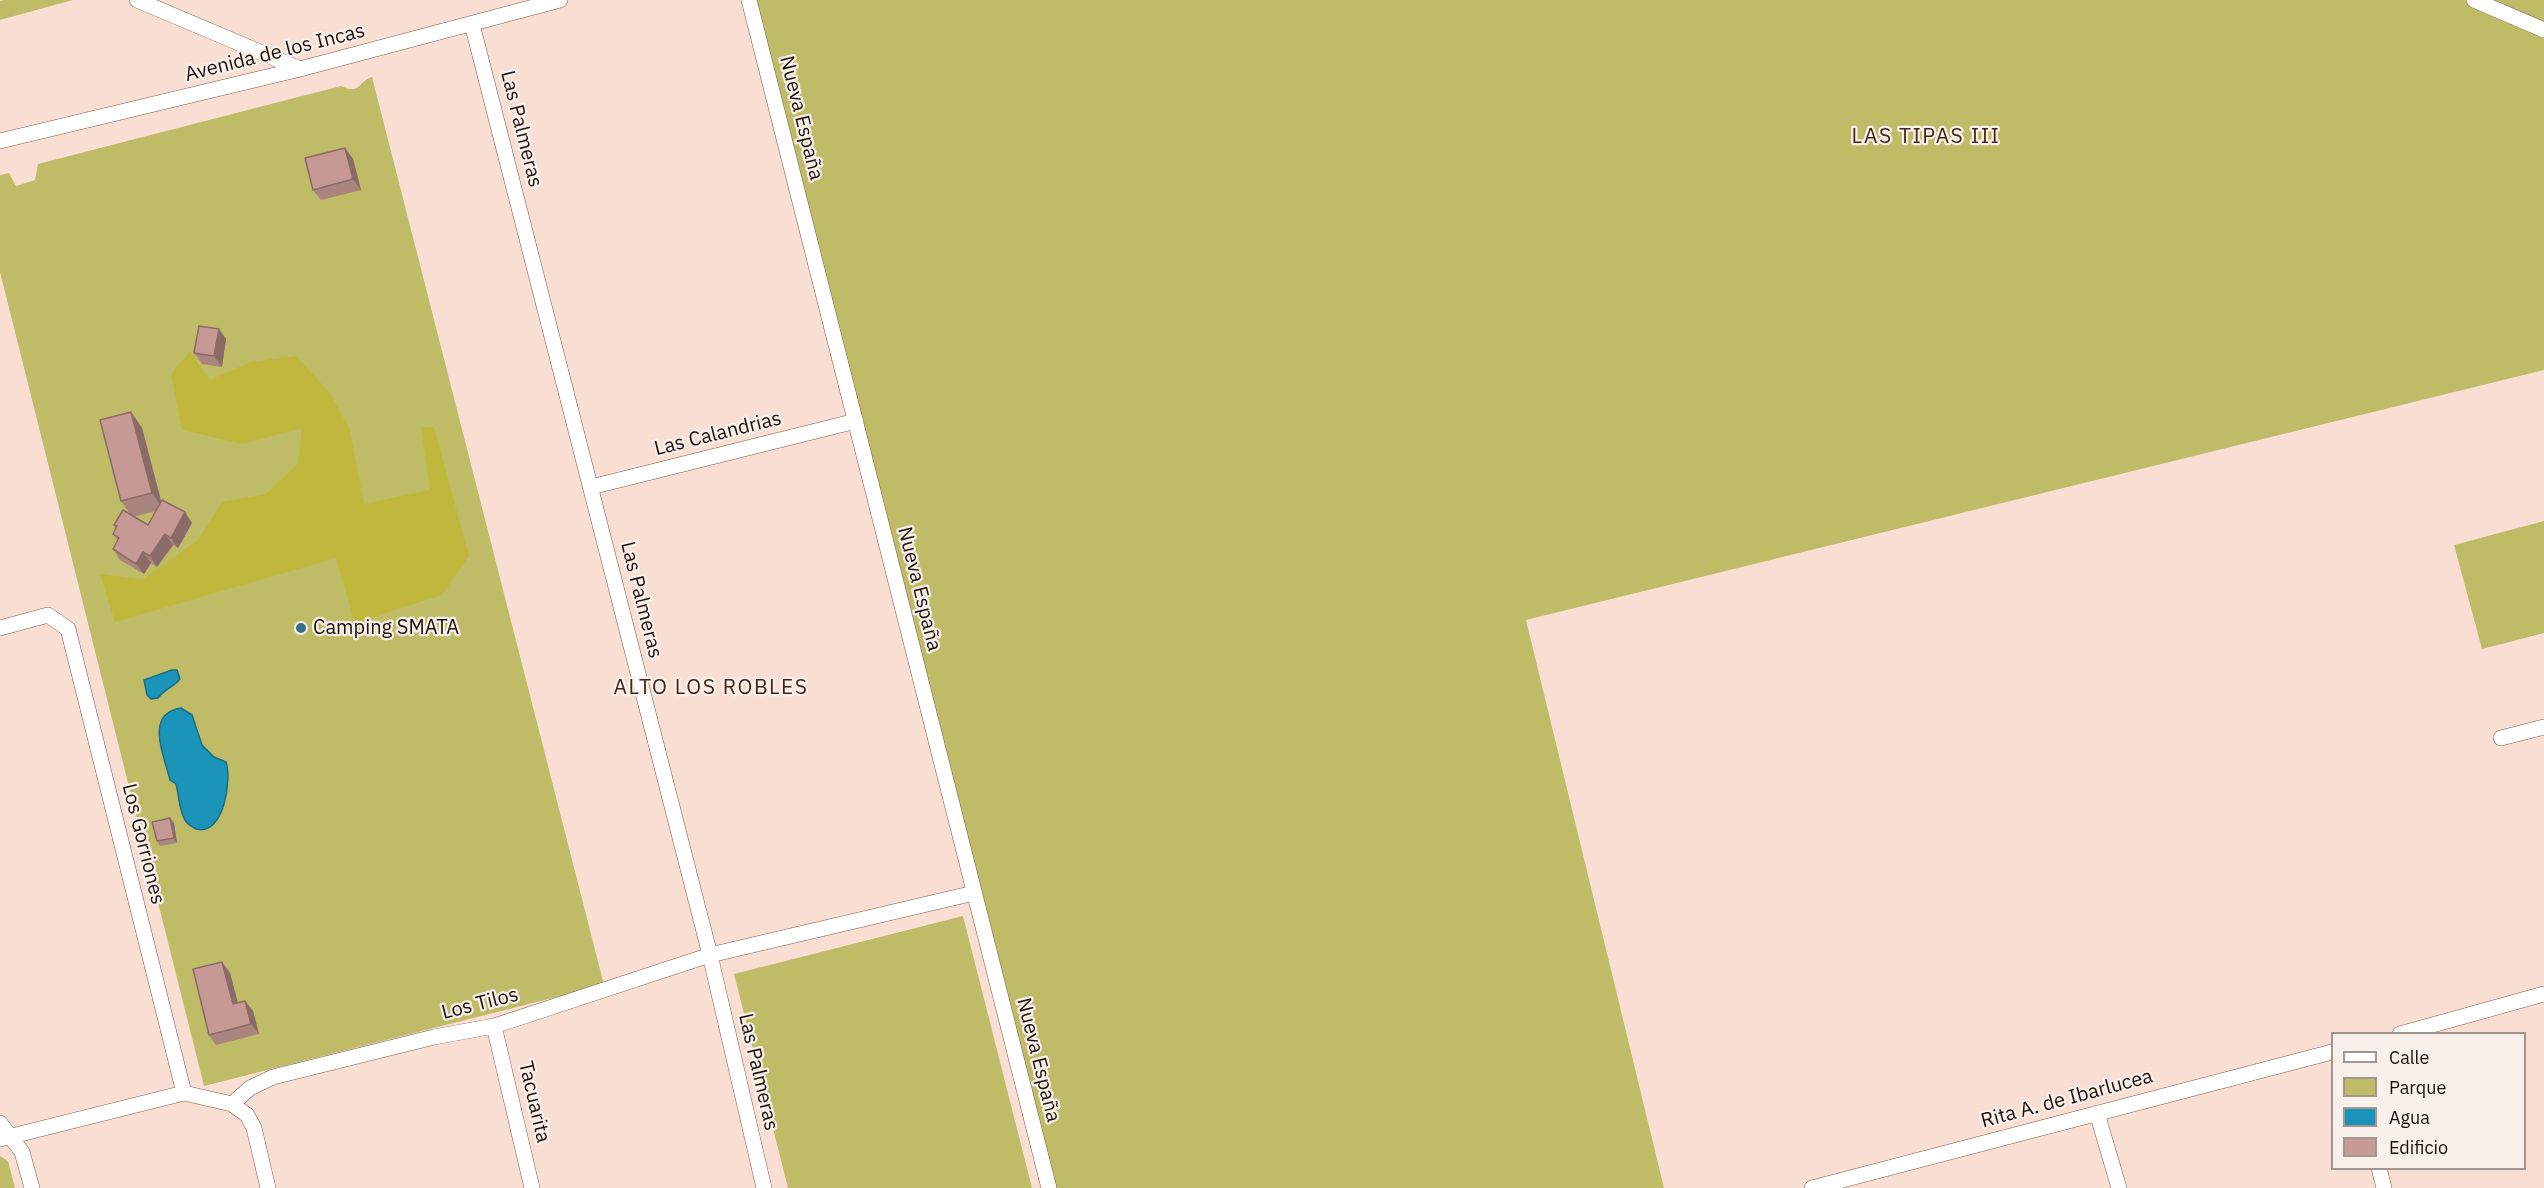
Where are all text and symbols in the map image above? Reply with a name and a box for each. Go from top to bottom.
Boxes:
street label: Avenida de los Incas [182,19,368,87]
street label: Nueva España [774,53,828,183]
street label: Las Palmeras [495,68,547,190]
district label: LAS TIPAS III [1852,124,2000,150]
street label: Las Calandrias [652,407,784,461]
street label: Nueva España [892,524,946,654]
street label: Las Palmeras [615,539,667,661]
place label: Camping SMATA [313,616,459,640]
marker: Camping SMATA [294,621,308,635]
district label: ALTO LOS ROBLES [613,675,809,701]
street label: Los Gorriones [116,781,170,907]
street label: Los Tilos [439,983,521,1025]
street label: Nueva España [1011,995,1065,1125]
street label: Las Palmeras [733,1011,783,1133]
legend [2331,1032,2526,1170]
text: Calle [2389,1046,2429,1069]
street label: Tacuarita [513,1059,555,1145]
street label: Rita A. de Ibarlucea [1978,1065,2156,1133]
text: Parque [2389,1076,2446,1099]
text: Agua [2389,1106,2430,1129]
text: Edificio [2389,1136,2448,1159]

